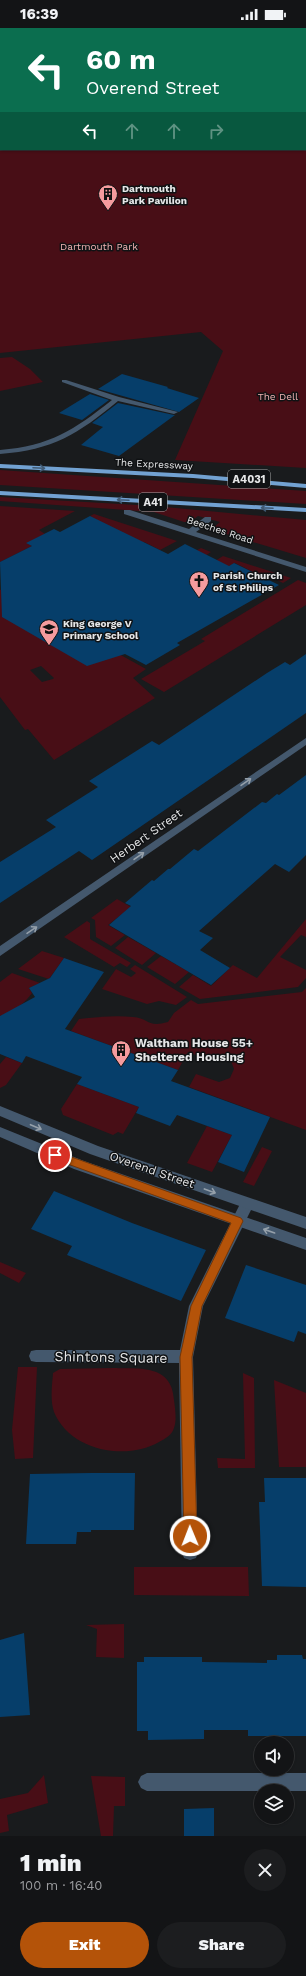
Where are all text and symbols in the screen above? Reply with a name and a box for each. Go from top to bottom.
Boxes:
text: 16:39 [20,5,58,23]
text: 60 m [86,43,156,76]
icon: left [20,44,72,96]
text: Overend Street [86,77,219,98]
icon: left [79,120,101,142]
icon: ahead [121,120,143,142]
icon: ahead [163,120,185,142]
icon: right [205,120,227,142]
building icon: Dartmouth Park Pavilion [97,183,119,211]
place label: Dartmouth Park Pavilion [122,183,187,206]
park label: Dartmouth Park [60,241,138,252]
park label: The Dell [258,391,298,402]
street label: The Expressway [115,456,194,472]
one-way arrow [32,464,45,471]
road number: A4031 [228,470,270,488]
road number: A41 [139,493,167,511]
one-way arrow [117,496,130,504]
one-way arrow [261,504,274,511]
street label: Beeches Road [186,514,254,546]
church icon: Parish Church of St Philips [188,570,210,598]
place label: Parish Church of St Philips [213,570,282,593]
school or university icon: King George V Primary School [38,618,60,646]
place label: King George V Primary School [63,618,139,641]
one-way arrow [241,778,252,786]
street label: Herbert Street [107,806,185,866]
one-way arrow [134,852,145,860]
one-way arrow [26,926,37,934]
place label: Waltham House 55+ Sheltered Housing [135,1036,253,1064]
building icon: Waltham House 55+ Sheltered Housing [110,1039,132,1067]
one-way arrow [30,1123,42,1131]
pin [38,1138,72,1172]
icon: arrive [44,1144,66,1166]
street label: Overend Street [108,1149,196,1191]
one-way arrow [204,1188,217,1195]
one-way arrow [263,1227,275,1235]
street label: Shintons Square [54,1348,168,1366]
position arrow [169,1515,211,1557]
map controls [254,1736,294,1824]
button: sound [254,1736,294,1776]
button: layers [254,1784,294,1824]
text: 1 min [20,1849,82,1877]
button: close [244,1849,286,1891]
text: 100 m · 16:40 [20,1878,102,1893]
button: Exit [20,1922,149,1968]
button: Share [157,1922,286,1968]

